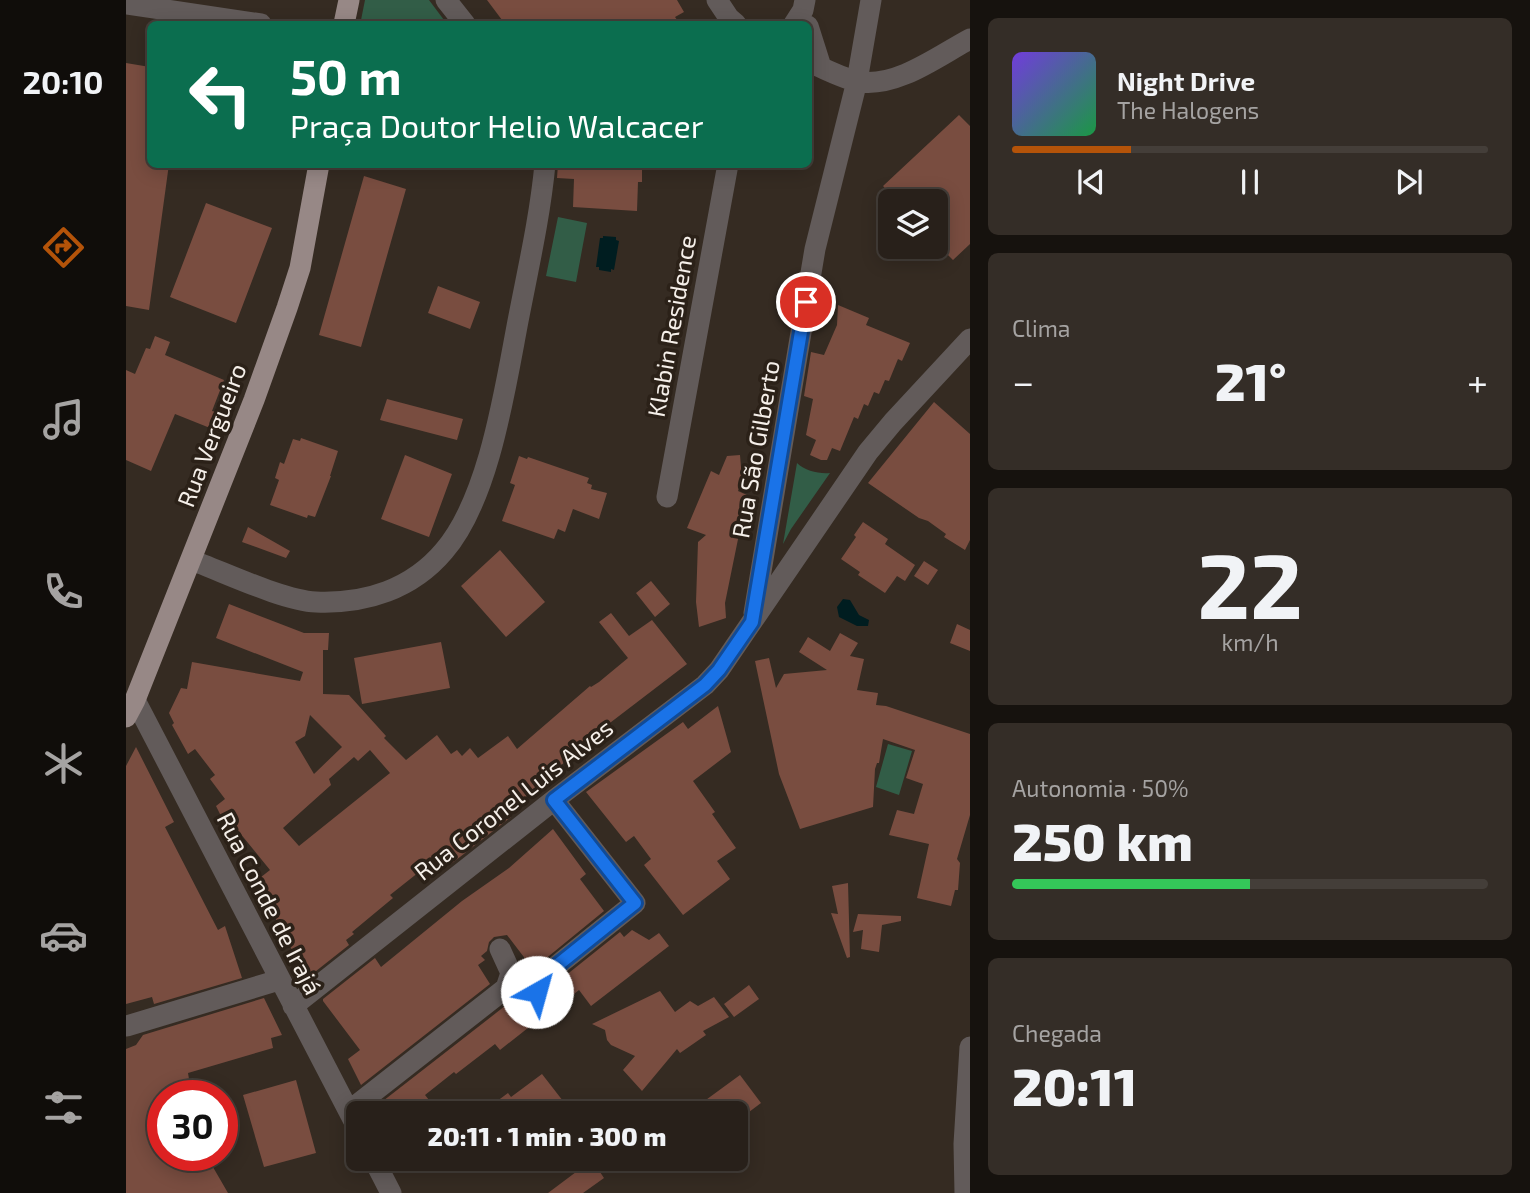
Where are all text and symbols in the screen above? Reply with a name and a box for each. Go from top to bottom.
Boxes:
text: 50 m [290,46,402,105]
icon: left [175,49,266,140]
text: 20:10 [22,62,104,100]
text: Night Drive [1117,65,1255,96]
text: The Halogens [1117,96,1259,124]
text: Praça Doutor Helio Walcacer [290,106,704,144]
icon: previous [1072,163,1110,201]
icon: pause [1231,163,1269,201]
icon: next [1390,163,1428,201]
map controls [878,189,948,259]
button: layers [878,189,948,259]
icon: directions [39,223,88,272]
street label: Klabin Residence [641,233,701,419]
pin [776,272,836,332]
icon: arrive [787,283,825,321]
text: Clima [1012,314,1070,342]
text: 21° [1215,349,1286,411]
street label: Rua São Gilberto [725,358,785,540]
text: − [1012,358,1034,404]
text: + [1467,358,1488,404]
street label: Rua Vergueiro [170,359,252,511]
icon: music [39,395,88,444]
text: 22 [1197,528,1303,637]
icon: phone [39,567,88,616]
text: km/h [1221,628,1279,656]
street label: Rua Coronel Luis Alves [408,712,618,886]
icon: climate [39,739,88,788]
text: Autonomia · 50% [1012,774,1189,802]
street label: Rua Conde de Irajá [212,807,328,999]
text: 250 km [1012,809,1193,871]
icon: car [39,911,88,960]
position arrow [500,955,574,1029]
text: Chegada [1012,1019,1102,1047]
text: 20:11 [1012,1054,1137,1116]
speed limit sign: 30 [147,1080,238,1171]
icon: filters [39,1083,88,1132]
text: 20:11 · 1 min · 300 m [428,1120,666,1151]

